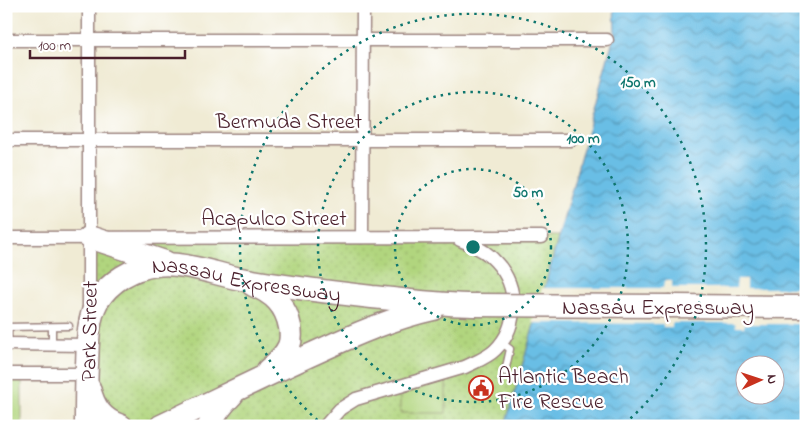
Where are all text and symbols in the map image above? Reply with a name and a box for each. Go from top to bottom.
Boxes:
scale bar [30,28,185,60]
text: 100 m [38,35,71,57]
text: 150 m [620,72,656,94]
street label: Bermuda Street [215,107,363,139]
text: 100 m [566,128,600,150]
text: 50 m [513,182,544,204]
street label: Acapulco Street [201,204,347,236]
centre of rings [464,238,482,256]
street label: Nassau Expressway [150,251,342,313]
street label: Park Street [74,280,108,382]
street label: Nassau Expressway [562,293,754,326]
north arrow [734,354,784,404]
place label: Atlantic Beach Fire Rescue [497,362,629,419]
text: N [761,374,782,385]
public building icon: Atlantic Beach Fire Rescue [468,375,494,401]

